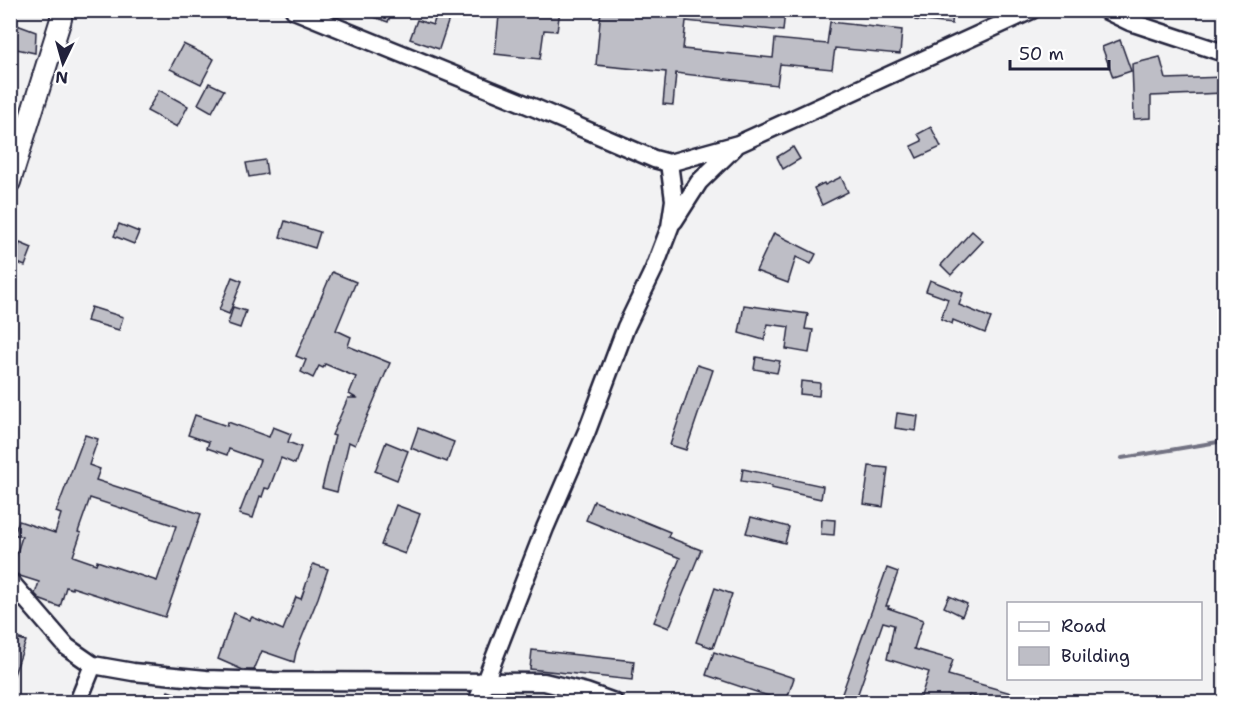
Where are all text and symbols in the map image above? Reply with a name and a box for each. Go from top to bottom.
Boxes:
north arrow [33,33,93,93]
scale bar [1010,33,1109,71]
text: 50 m [1019,42,1064,66]
text: N [55,66,69,88]
legend [1007,602,1202,680]
text: Road [1061,614,1106,638]
text: Building [1061,644,1130,668]

